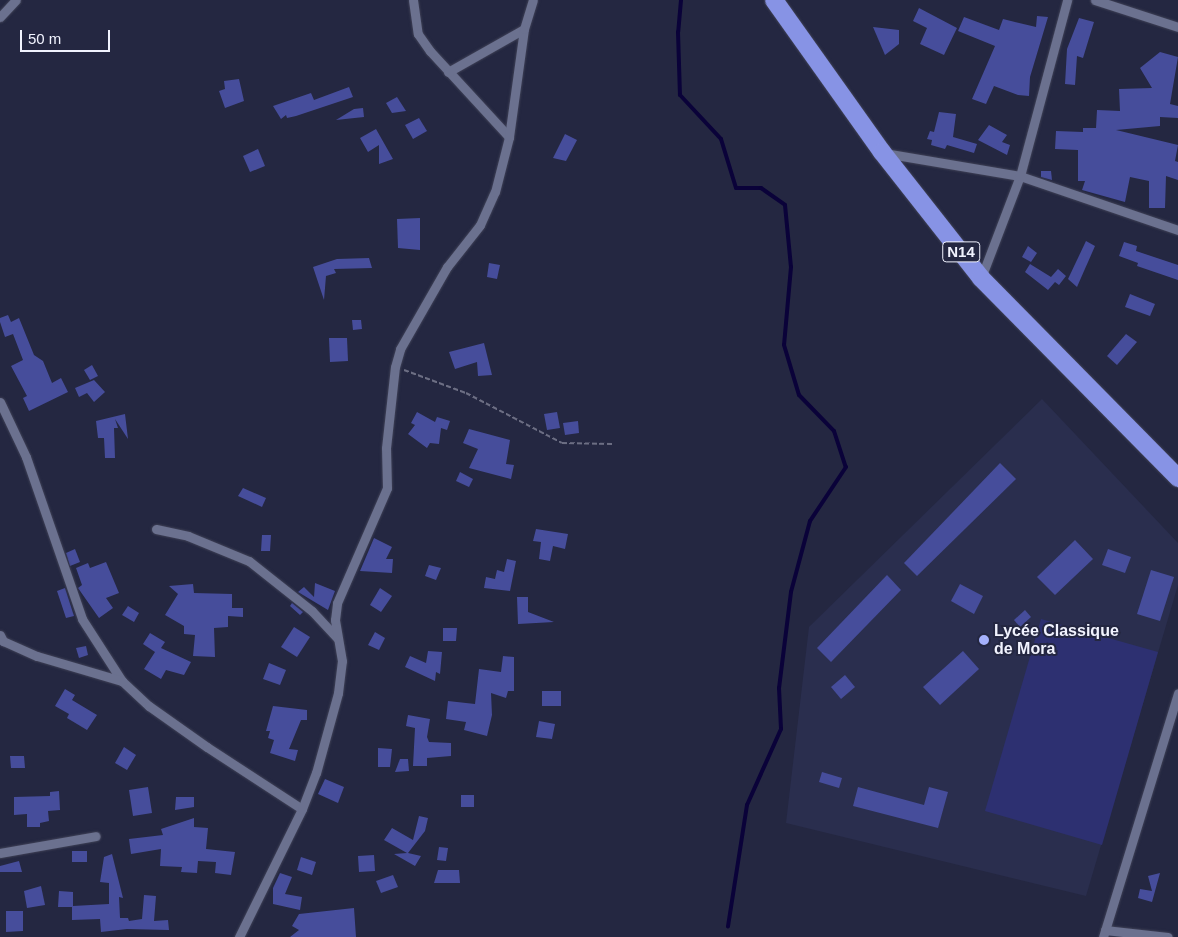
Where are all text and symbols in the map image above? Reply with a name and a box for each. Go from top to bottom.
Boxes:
scale bar [22,20,112,52]
text: 50 m [28,30,61,47]
road number: N14 [941,240,981,264]
place label: Lycée Classique de Mora [994,621,1119,659]
marker: Lycée Classique de Mora [978,634,990,646]

